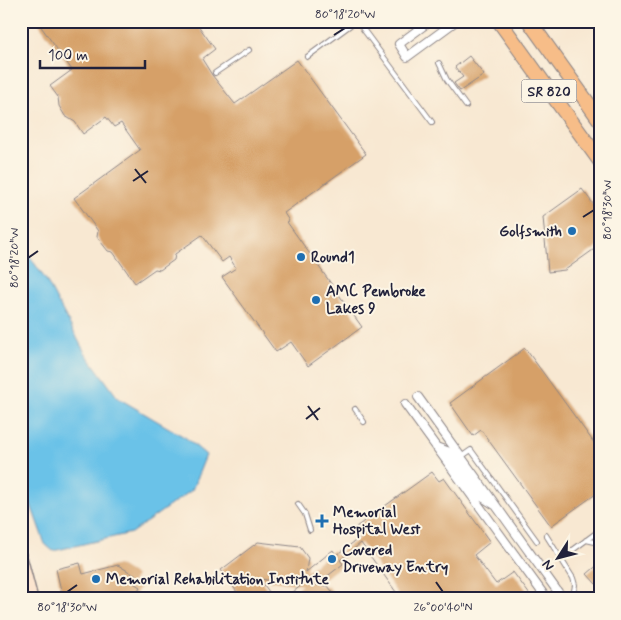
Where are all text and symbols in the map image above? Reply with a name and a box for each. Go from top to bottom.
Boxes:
text: 80°18'20"W [315,7,375,23]
scale bar [40,38,145,70]
text: 100 m [48,46,88,66]
road number: SR 820 [522,80,576,102]
text: 80°18'30"W [600,180,616,240]
place label: Golfsmith [499,222,562,242]
marker: Golfsmith [566,225,578,237]
text: 80°18'20"W [7,228,23,288]
place label: Round1 [311,248,355,268]
marker: Round1 [295,251,307,263]
place label: AMC Pembroke Lakes 9 [326,282,426,319]
marker: AMC Pembroke Lakes 9 [310,294,322,306]
place label: Memorial Hospital West [333,503,421,540]
marker: Memorial Hospital West [315,514,329,528]
north arrow [534,532,584,582]
place label: Covered Driveway Entry [342,541,448,578]
marker: Covered Driveway Entry [326,553,338,565]
text: N [538,556,558,574]
place label: Memorial Rehabilitation Institute [106,570,329,590]
marker: Memorial Rehabilitation Institute [90,573,102,585]
text: 80°18'30"W [37,600,97,616]
text: 26°00'40"N [414,600,472,616]

